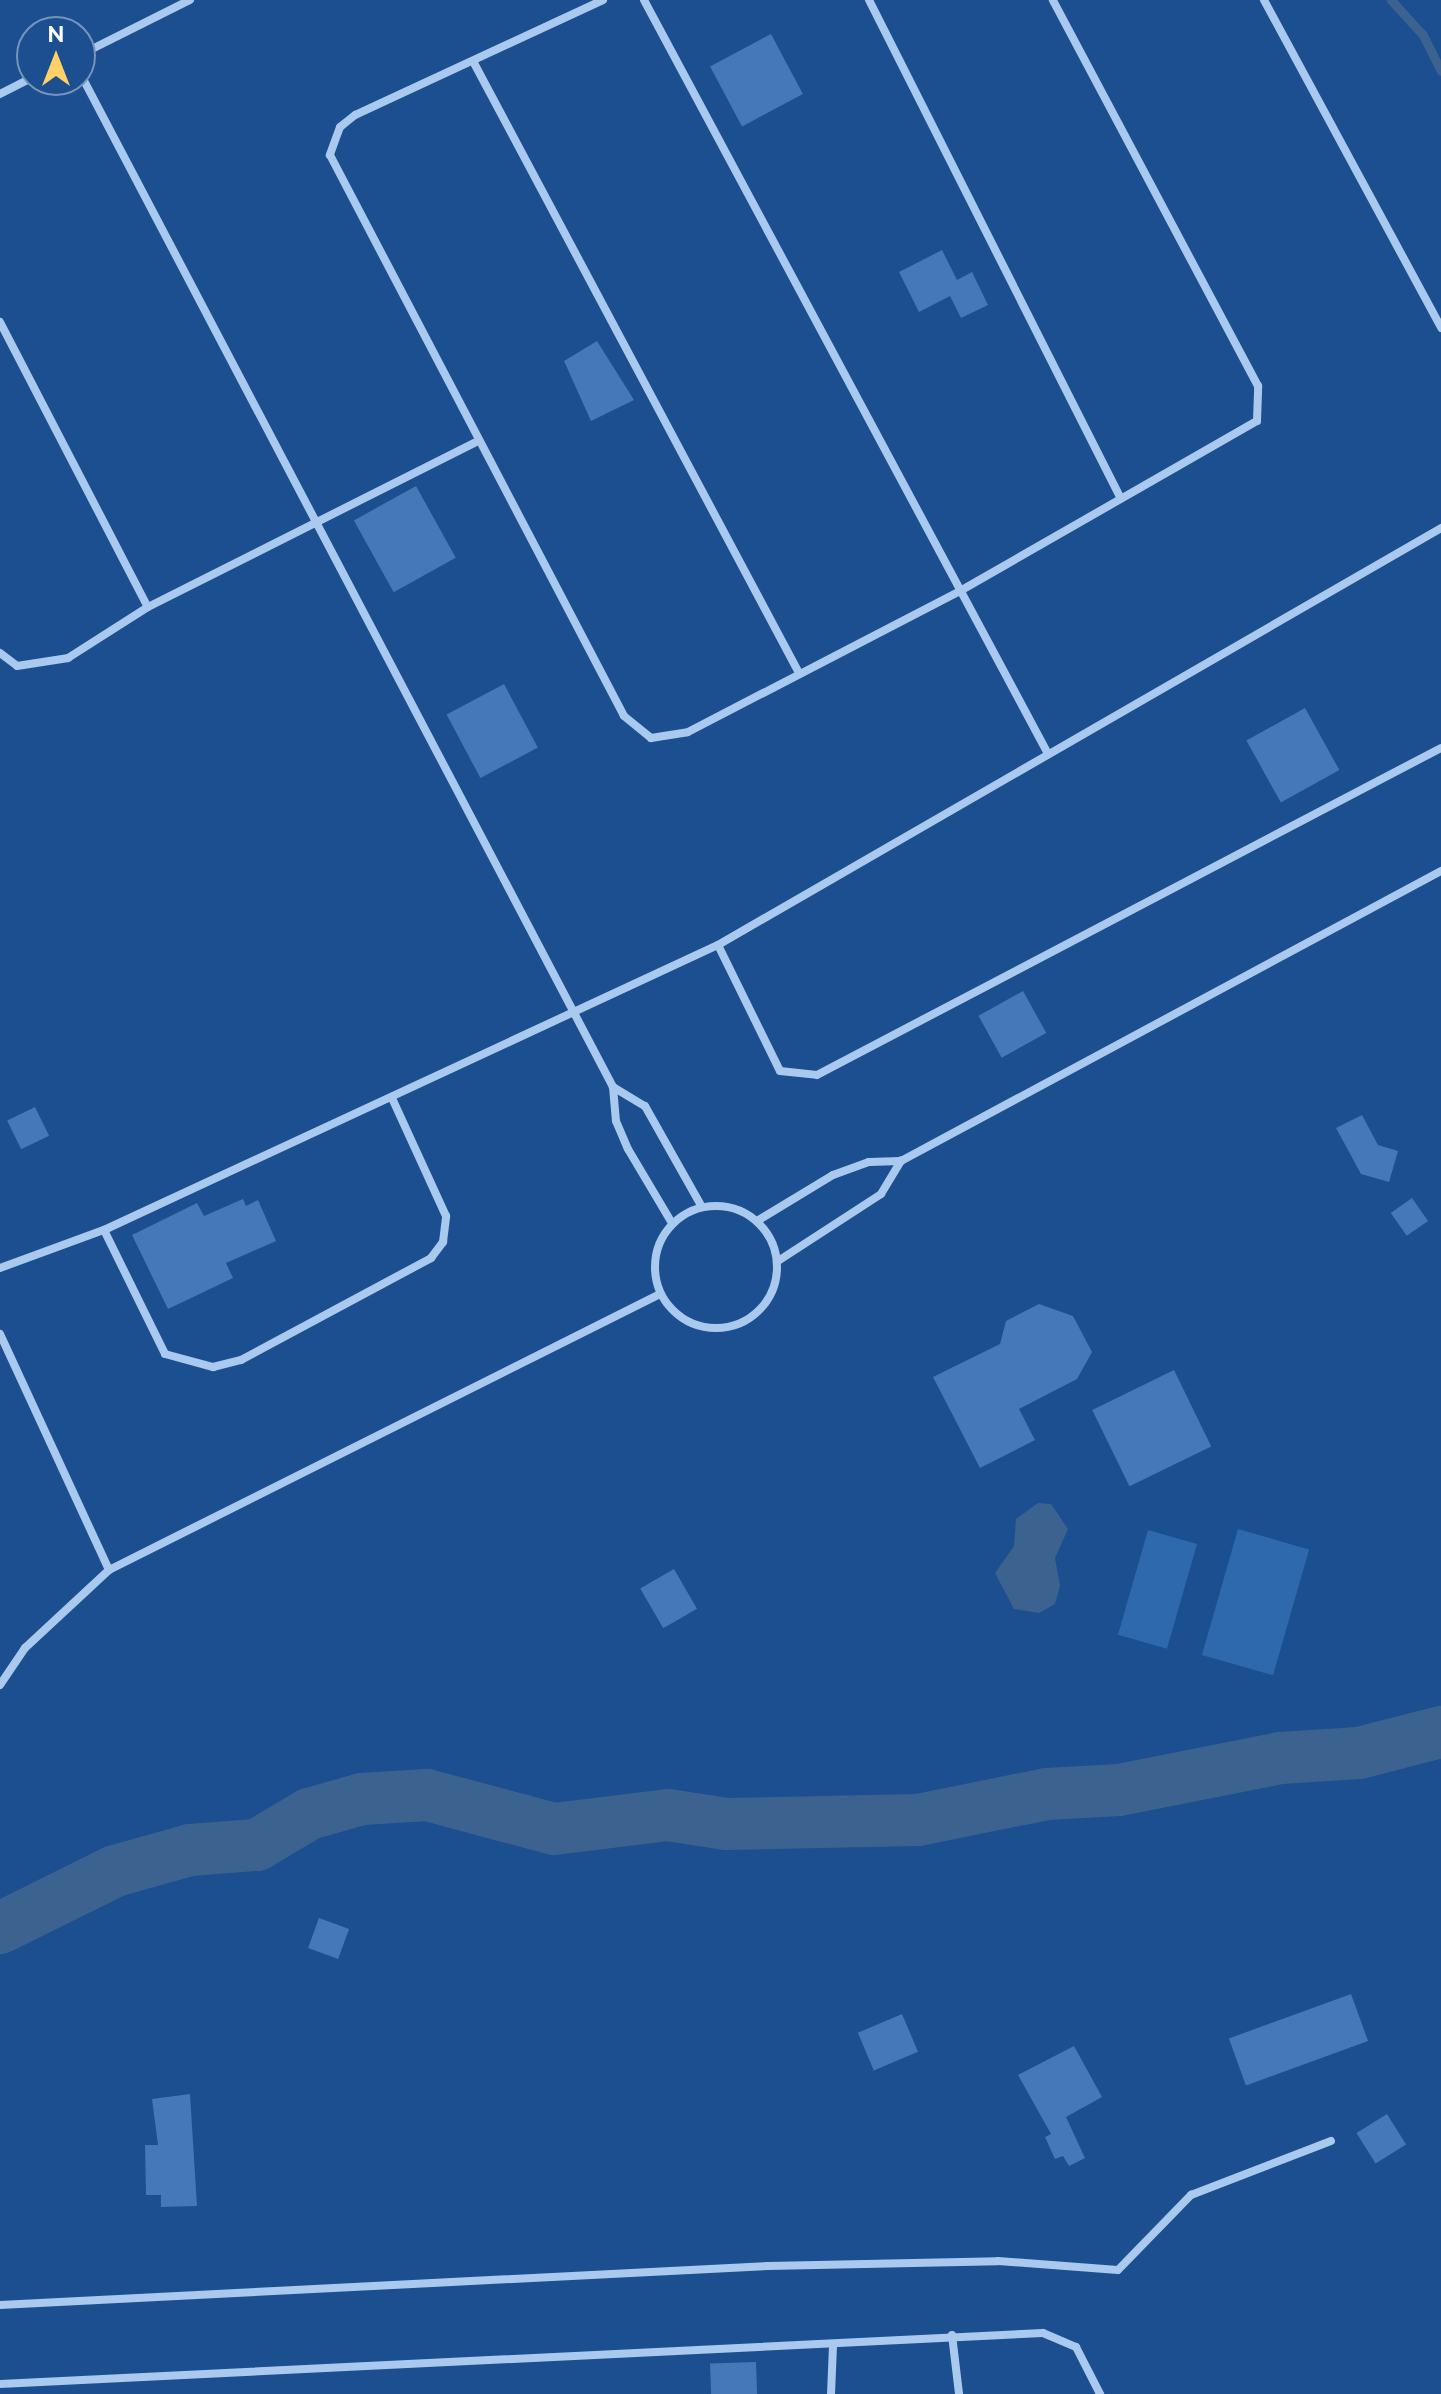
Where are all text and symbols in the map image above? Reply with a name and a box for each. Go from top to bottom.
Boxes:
north arrow [16,16,96,96]
text: N [48,21,64,47]

